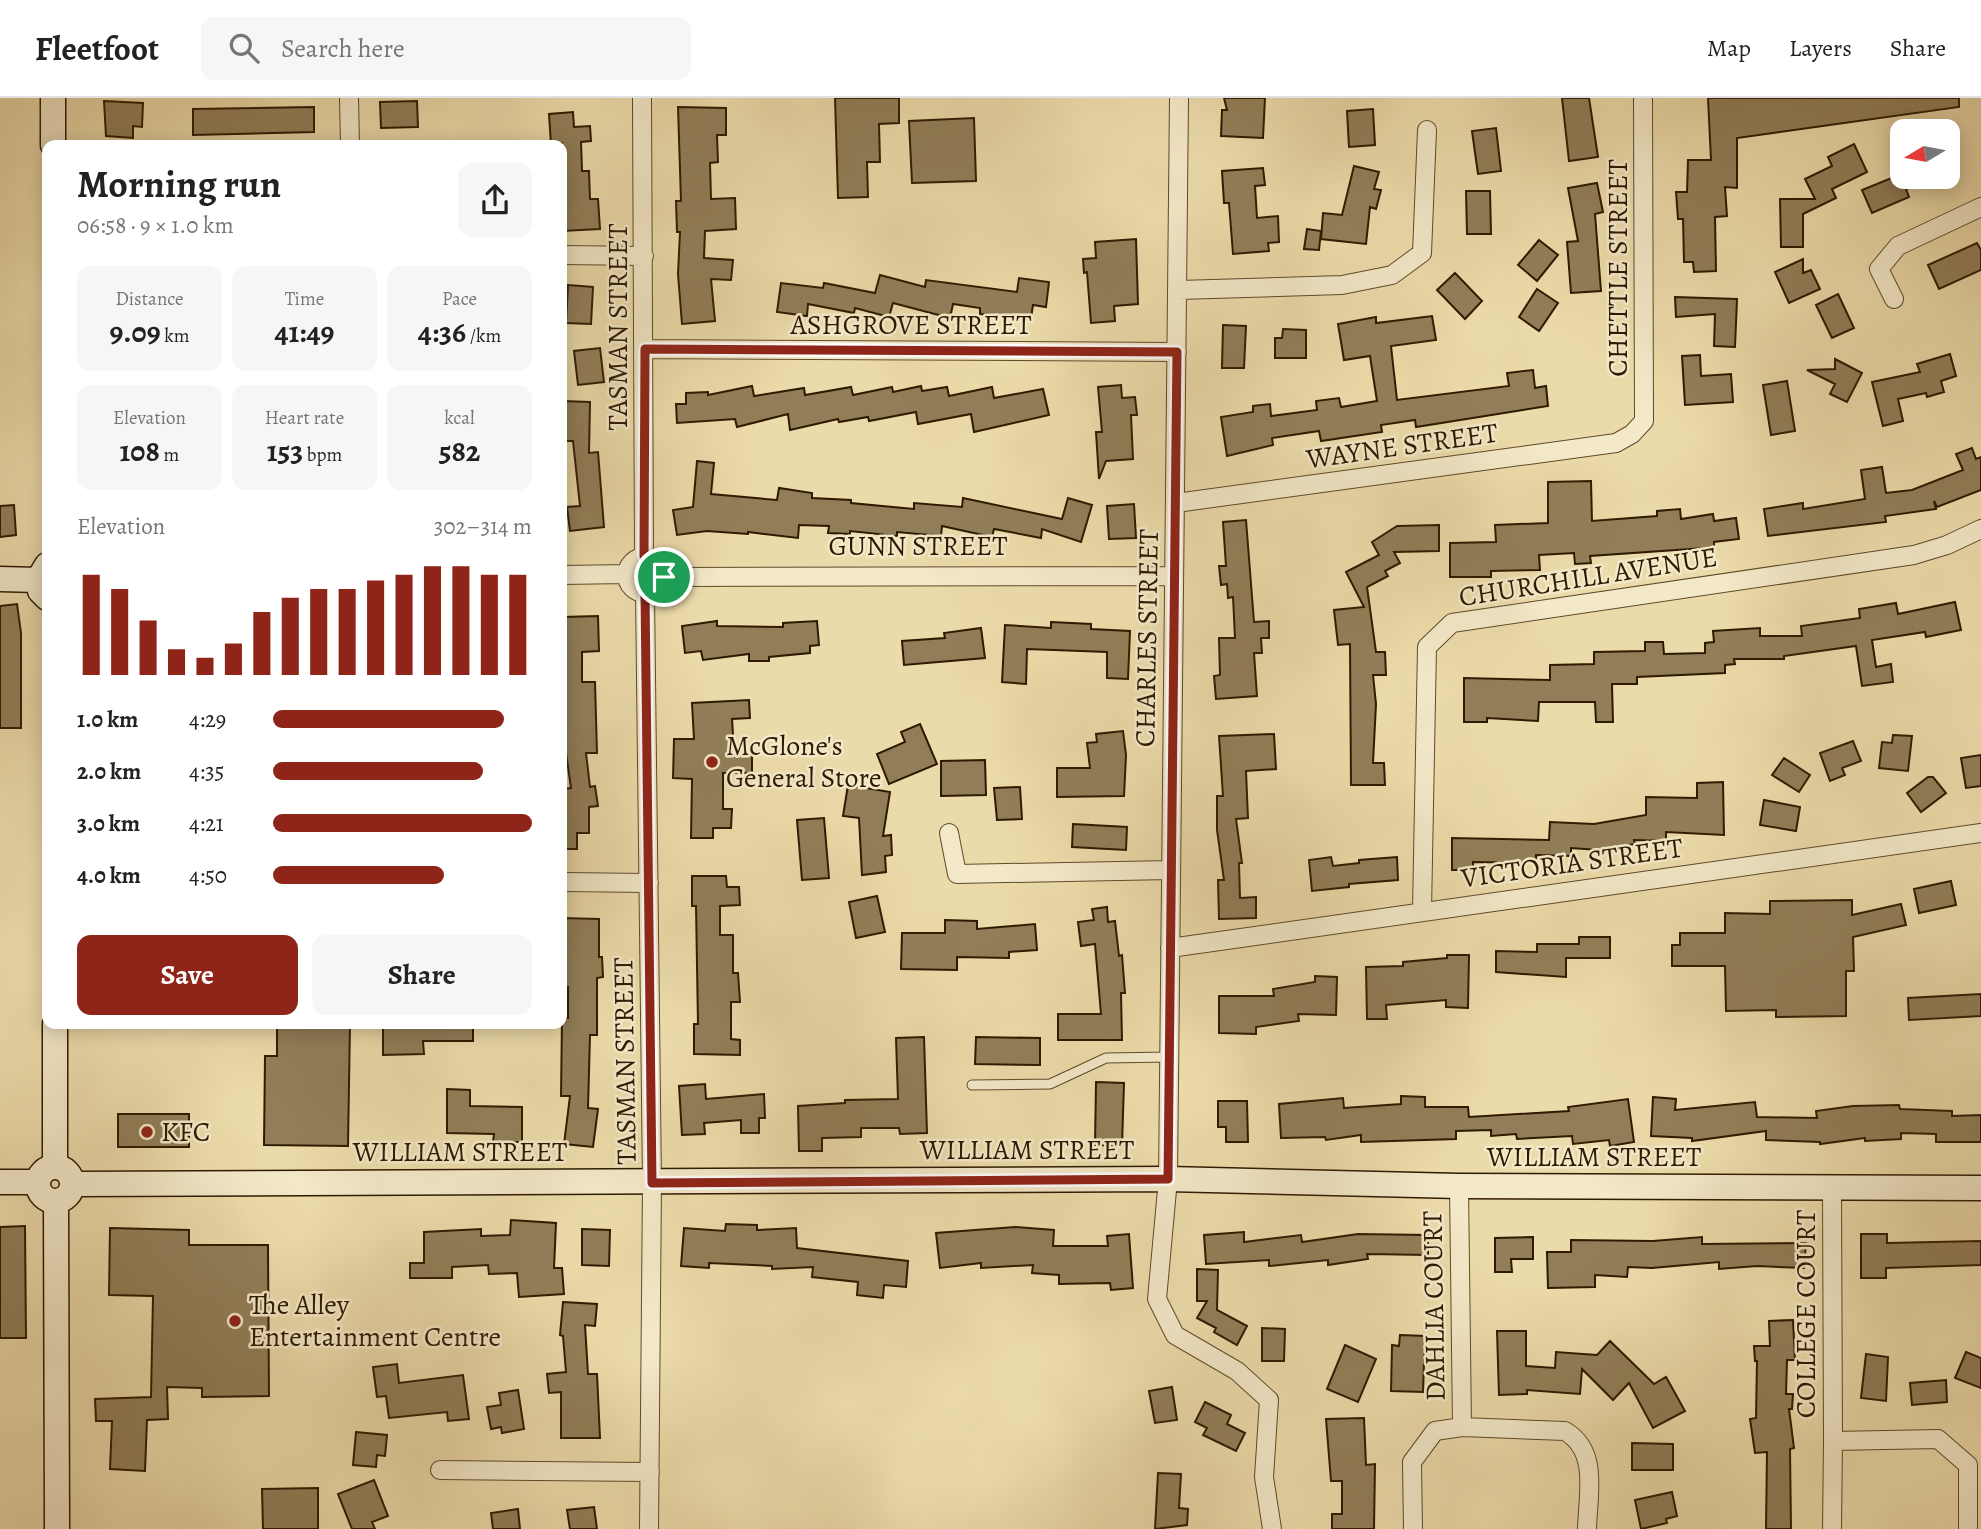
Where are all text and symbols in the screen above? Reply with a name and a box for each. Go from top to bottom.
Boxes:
search box [201,17,691,80]
text: Fleetfoot [35,26,159,71]
icon: search [225,29,263,67]
text: Search here [281,31,405,66]
text: Map [1707,32,1751,64]
text: Layers [1789,32,1852,64]
text: Share [1890,32,1946,64]
north arrow [1890,119,1960,189]
map controls [1890,119,1960,189]
text: Morning run [77,158,281,210]
street label: CHETTLE STREET [1599,159,1637,377]
button: share [458,163,532,237]
text: 06:58 · 9 × 1.0 km [77,210,234,241]
street label: TASMAN STREET [599,223,637,431]
text: Distance [115,286,184,312]
text: Time [285,286,324,312]
text: Pace [442,286,477,312]
street label: ASHGROVE STREET [789,306,1032,344]
text: 9.09 [109,312,161,352]
text: 41:49 [275,312,334,352]
text: 4:36 [418,312,466,352]
text: km [161,323,190,349]
text: /km [466,323,501,349]
text: Elevation [113,405,186,431]
text: Heart rate [265,405,344,431]
text: kcal [444,405,475,431]
street label: WAYNE STREET [1303,414,1500,478]
text: 108 [120,431,160,471]
text: 153 [267,431,303,471]
text: 582 [439,431,480,471]
text: m [160,442,179,468]
text: bpm [303,442,342,468]
text: Elevation [77,511,165,542]
text: 302–314 m [434,511,532,542]
street label: GUNN STREET [828,527,1008,565]
street label: CHARLES STREET [1126,529,1168,747]
street label: CHURCHILL AVENUE [1456,538,1720,616]
pin [634,547,694,607]
icon: arrive [645,558,683,596]
text: 1.0 km [77,704,138,735]
text: 4:29 [189,704,226,735]
place label: McGlone's General Store [726,727,881,797]
marker: McGlone's General Store [704,754,720,770]
text: 2.0 km [77,756,141,787]
text: 4:35 [189,756,224,787]
text: 3.0 km [77,808,140,839]
text: 4:21 [189,808,224,839]
street label: VICTORIA STREET [1458,829,1685,898]
text: 4.0 km [77,860,141,891]
text: 4:50 [189,860,227,891]
button: Save [77,935,298,1015]
button: Share [312,935,532,1015]
street label: TASMAN STREET [604,957,646,1165]
place label: KFC [161,1113,210,1151]
marker: KFC [139,1124,155,1140]
street label: WILLIAM STREET [919,1131,1134,1169]
street label: WILLIAM STREET [352,1133,567,1171]
street label: WILLIAM STREET [1486,1138,1701,1176]
street label: COLLEGE COURT [1787,1210,1825,1418]
street label: DAHLIA COURT [1413,1211,1455,1401]
place label: The Alley Entertainment Centre [249,1286,501,1356]
marker: The Alley Entertainment Centre [227,1313,243,1329]

